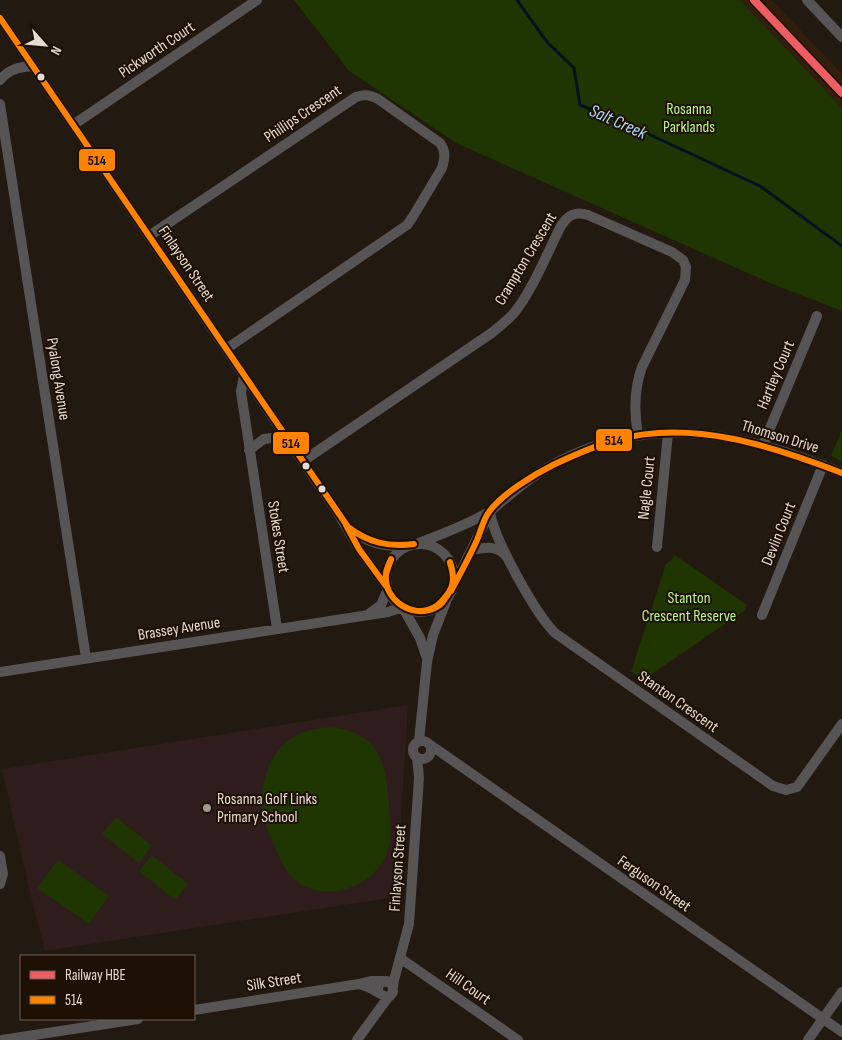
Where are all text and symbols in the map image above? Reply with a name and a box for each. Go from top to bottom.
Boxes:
street label: Pickworth Court [115,18,199,82]
north arrow [20,20,70,70]
text: N [47,43,65,58]
unlabelled marker [36,72,46,82]
street label: Phillips Crescent [261,81,346,147]
water label: Salt Creek [586,100,651,144]
park label: Rosanna Parklands [663,100,715,137]
line badge: 514 [78,148,116,172]
text: 514 [88,152,107,169]
street label: Crampton Crescent [491,209,561,309]
street label: Finlayson Street [154,223,218,305]
street label: Pyalong Avenue [42,336,74,422]
street label: Hartley Court [753,338,799,412]
street label: Thomson Drive [739,416,821,458]
line badge: 514 [595,428,633,452]
line badge: 514 [272,431,310,455]
text: 514 [605,432,624,449]
text: 514 [282,435,301,452]
street label: Nagle Court [634,455,660,520]
unlabelled marker [301,461,311,471]
unlabelled marker [317,484,327,494]
street label: Devlin Court [758,499,800,568]
street label: Stokes Street [263,500,293,574]
park label: Stanton Crescent Reserve [642,589,736,626]
street label: Brassey Avenue [136,613,222,645]
street label: Stanton Crescent [634,667,722,737]
place label: Rosanna Golf Links Primary School [217,790,318,827]
marker: Rosanna Golf Links Primary School [201,802,213,814]
street label: Finlayson Street [385,824,411,912]
street label: Ferguson Street [614,852,694,916]
legend [20,955,195,1020]
street label: Hill Court [442,965,494,1009]
text: Railway HBE [65,966,126,985]
street label: Silk Street [245,968,303,996]
text: 514 [65,991,83,1010]

